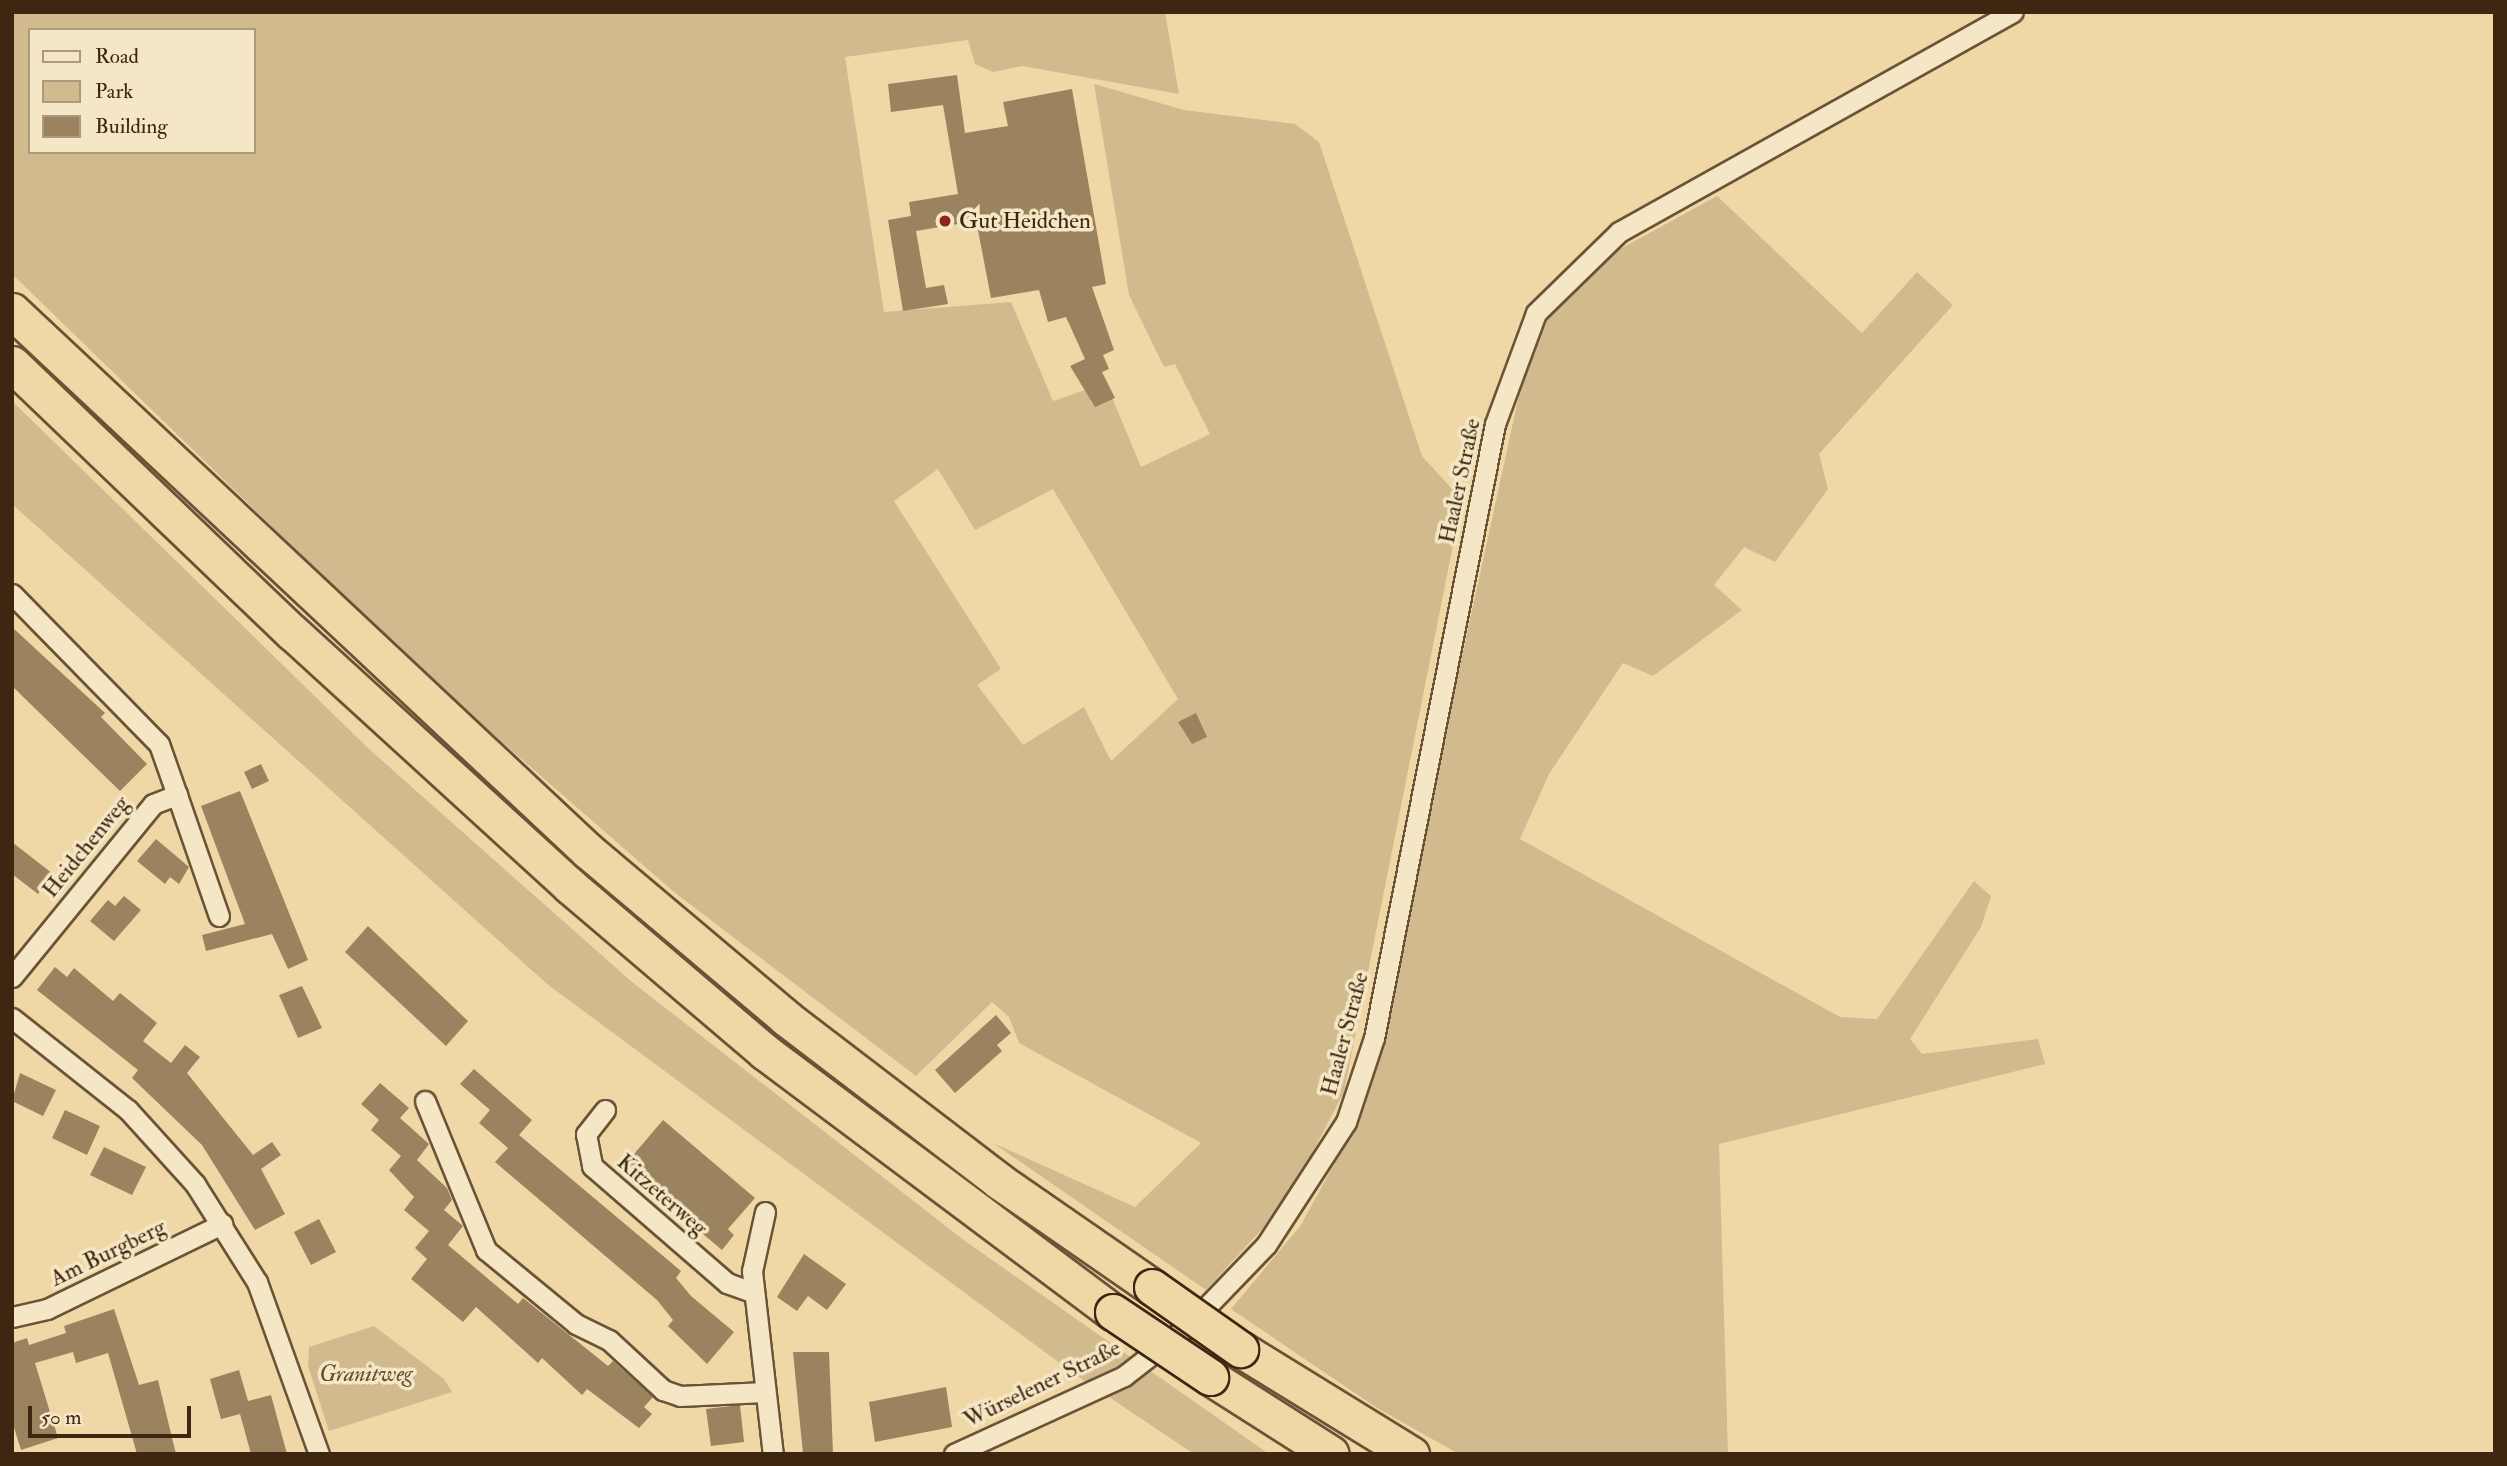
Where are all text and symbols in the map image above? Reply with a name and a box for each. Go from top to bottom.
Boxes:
legend [28,28,256,154]
text: Road [95,43,139,70]
text: Park [95,78,133,105]
text: Building [95,113,168,140]
place label: Gut Heidchen [959,207,1091,235]
marker: Gut Heidchen [937,213,953,229]
street label: Haaler Straße [1433,416,1487,546]
street label: Heidchenweg [37,791,135,903]
street label: Haaler Straße [1315,969,1375,1099]
street label: Kitzeterweg [611,1148,713,1242]
street label: Am Burgberg [46,1213,170,1293]
street label: Würselener Straße [959,1334,1125,1434]
park label: Granitweg [319,1360,413,1388]
scale bar [32,1392,194,1436]
text: 50 m [41,1404,82,1431]

